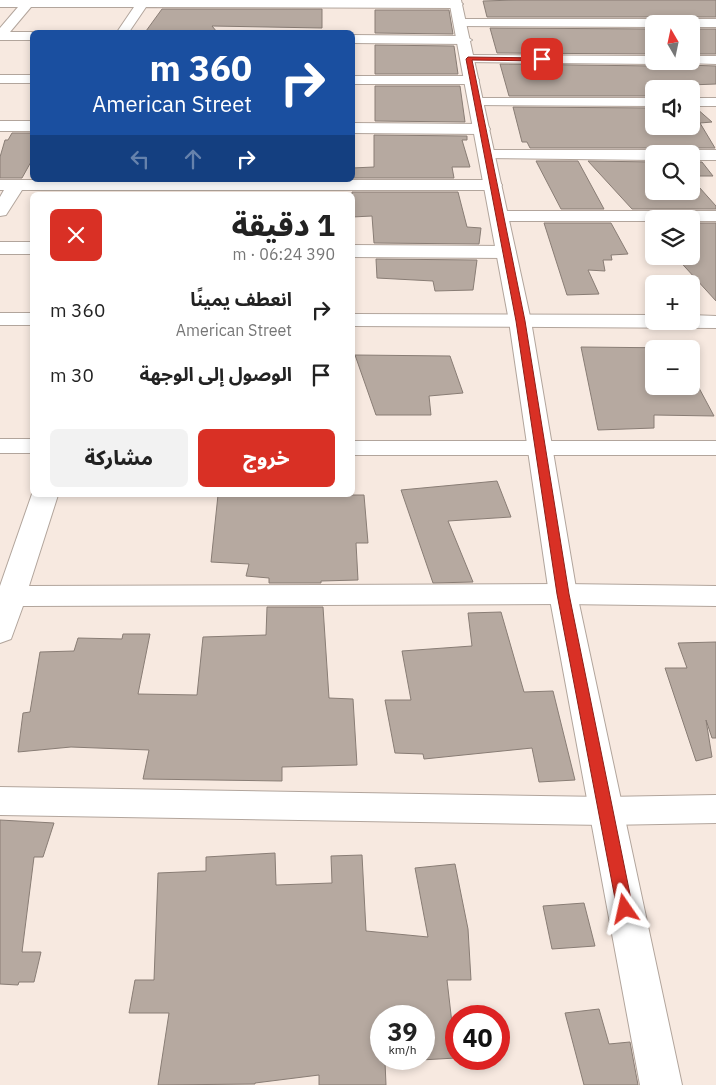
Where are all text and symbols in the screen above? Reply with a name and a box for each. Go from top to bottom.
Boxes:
north arrow [645,15,700,70]
map controls [645,15,700,395]
pin [521,38,563,80]
text: 360 m [149,45,252,91]
icon: arrive [528,45,556,73]
icon: right [270,50,335,115]
button: sound [645,80,700,135]
text: American Street [92,89,252,118]
icon: left [126,145,154,173]
icon: ahead [179,145,207,173]
icon: right [232,145,260,173]
button: search [645,145,700,200]
text: 1 دقيقة [232,205,335,244]
button: close [50,209,102,261]
button: layers [645,210,700,265]
text: 390 m · 06:24 [233,244,335,264]
button: + [645,275,700,330]
text: انعطف يمينًا [190,287,292,311]
icon: right [307,296,335,324]
text: 360 m [50,298,105,322]
text: American Street [176,320,292,340]
button: − [645,340,700,395]
icon: arrive [307,361,335,389]
text: الوصول إلى الوجهة [140,362,292,386]
text: 30 m [50,363,94,387]
button: مشاركة [50,429,188,487]
button: خروج [198,429,335,487]
position arrow [598,882,650,934]
speed limit sign: 40 [445,1005,510,1070]
text: 39 [387,1015,418,1048]
text: km/h [388,1042,417,1057]

